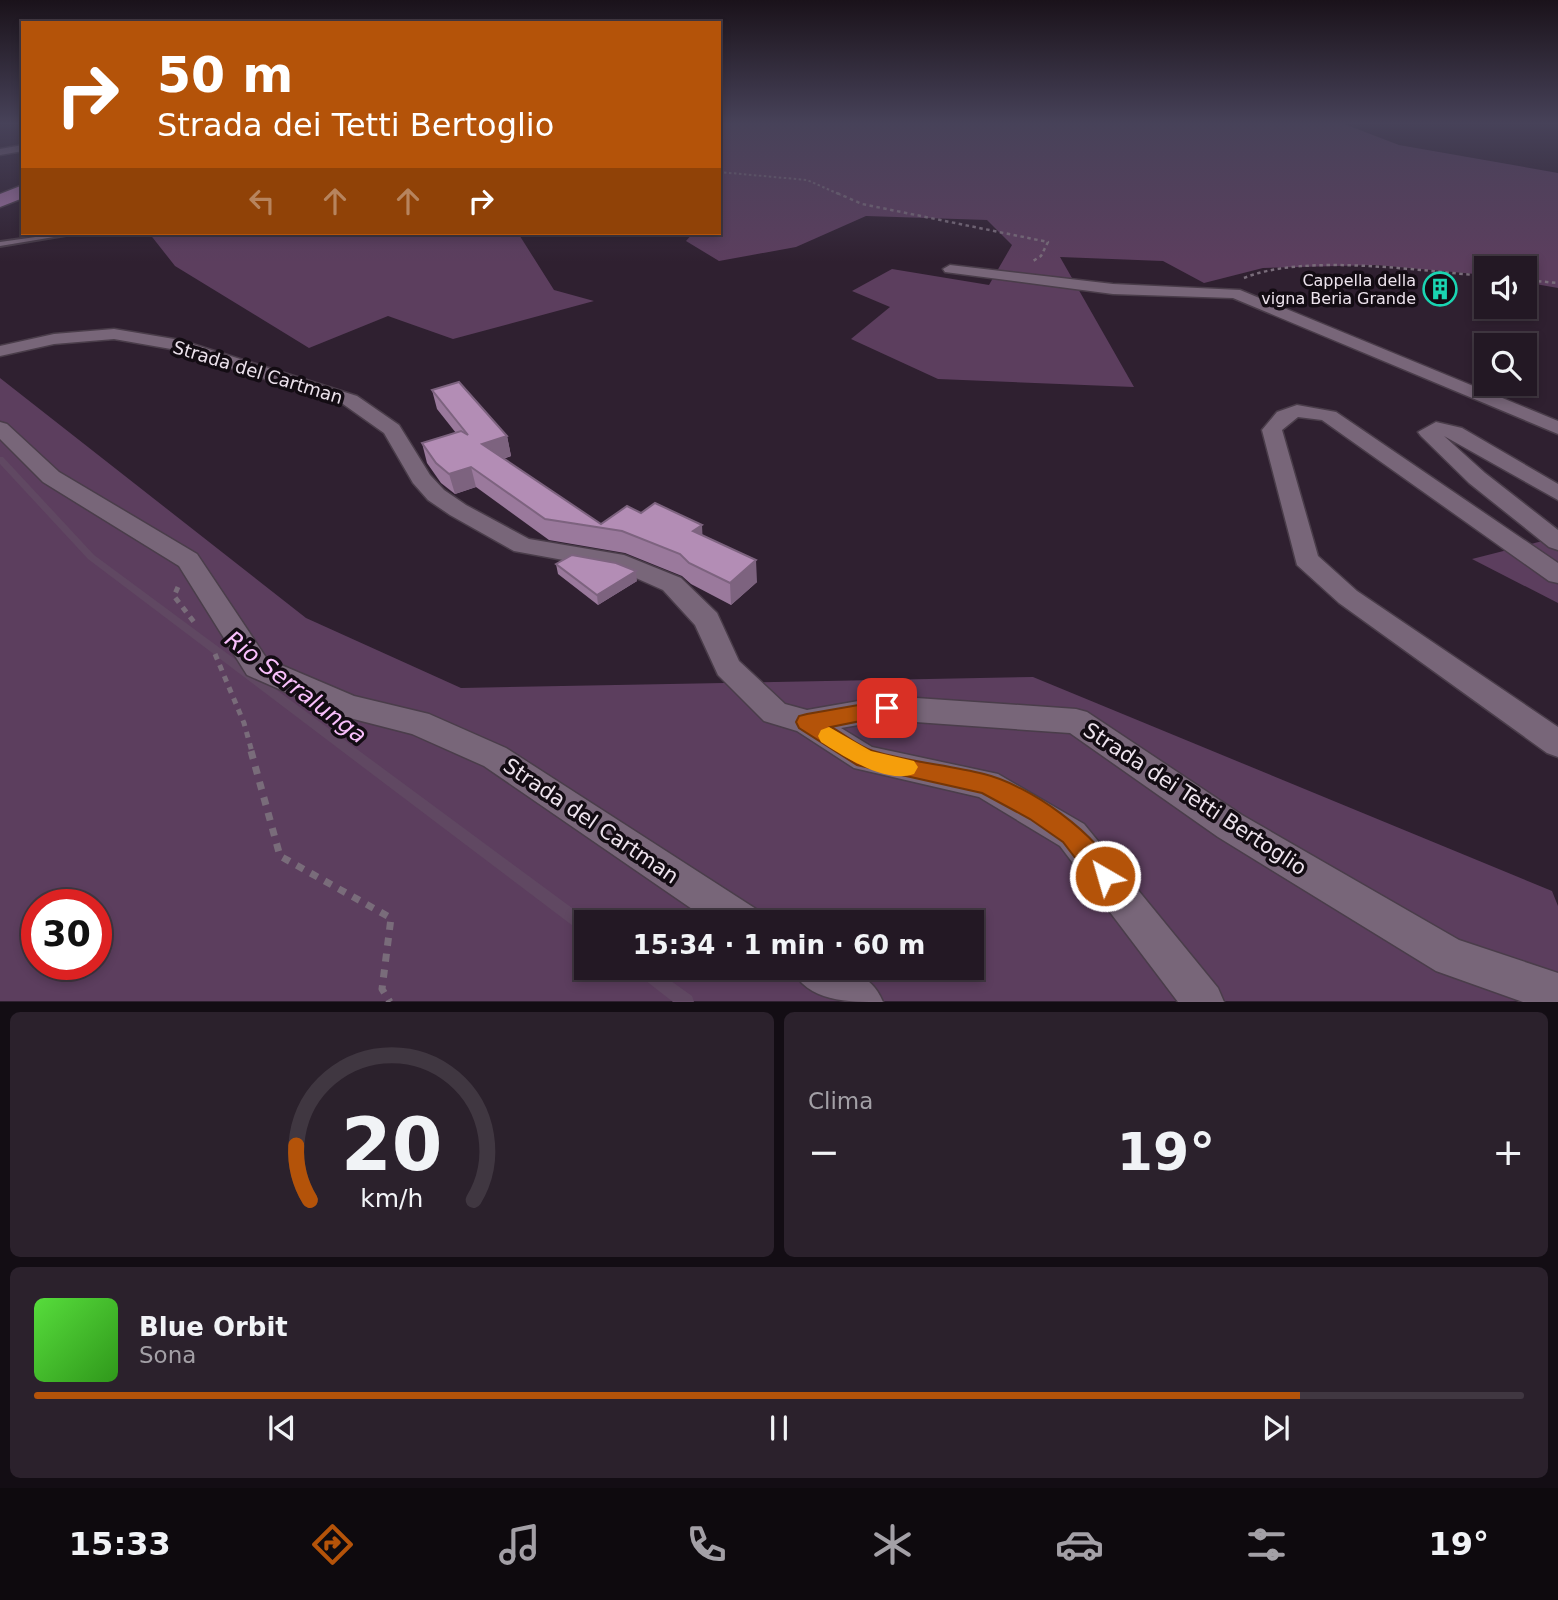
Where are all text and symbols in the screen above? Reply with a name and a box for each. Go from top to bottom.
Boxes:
text: 50 m [157,47,293,104]
icon: right [42,49,133,140]
text: Strada dei Tetti Bertoglio [157,106,554,144]
icon: left [243,182,281,220]
icon: ahead [316,182,354,220]
icon: ahead [389,182,427,220]
icon: right [462,182,500,220]
map controls [1474,256,1537,396]
button: sound [1474,256,1537,319]
building icon: Cappella della vigna Beria Grande [1421,270,1459,308]
place label: Cappella della vigna Beria Grande [1261,271,1416,308]
button: search [1474,333,1537,396]
street label: Strada del Cartman [171,336,345,408]
water label: Rio Serralunga [220,626,372,748]
pin [857,678,917,738]
icon: arrive [868,689,906,727]
street label: Strada dei Tetti Bertoglio [1079,718,1311,880]
street label: Strada del Cartman [499,754,683,888]
position arrow [1068,839,1142,913]
speed limit sign: 30 [21,889,112,980]
text: 15:34 · 1 min · 60 m [633,930,925,960]
text: Clima [808,1088,873,1114]
text: 20 [341,1103,443,1188]
text: 19° [1117,1122,1215,1182]
text: − [808,1130,840,1174]
text: + [1492,1130,1524,1174]
text: km/h [360,1184,424,1213]
text: Blue Orbit [139,1312,288,1342]
text: Sona [139,1342,196,1368]
icon: previous [263,1409,301,1447]
icon: pause [760,1409,798,1447]
icon: next [1257,1409,1295,1447]
icon: directions [308,1520,357,1569]
icon: music [495,1520,544,1569]
icon: phone [682,1520,731,1569]
icon: climate [868,1520,917,1569]
icon: car [1055,1520,1104,1569]
icon: filters [1242,1520,1291,1569]
text: 15:33 [69,1525,171,1563]
text: 19° [1429,1525,1489,1563]

